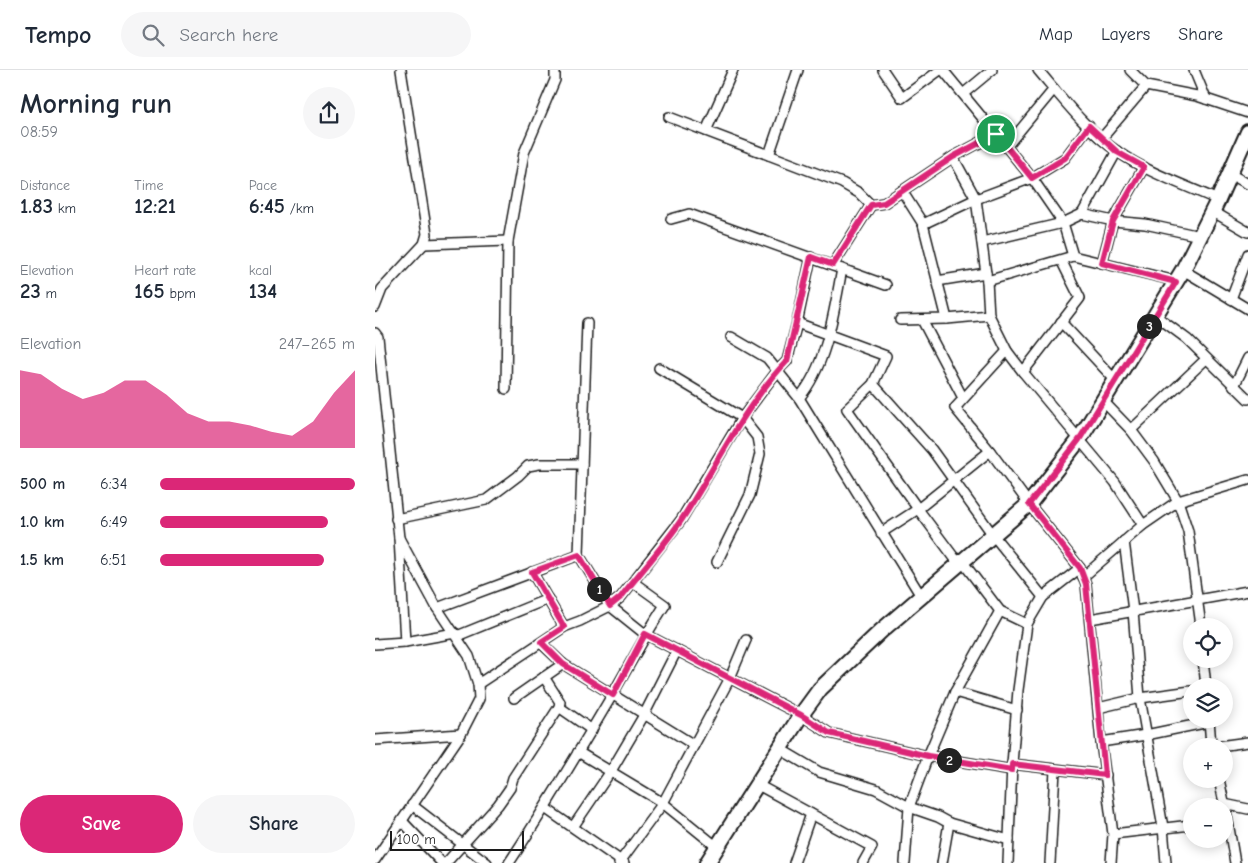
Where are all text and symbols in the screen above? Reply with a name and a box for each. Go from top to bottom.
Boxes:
search box [121,12,471,57]
text: Tempo [25,21,91,49]
icon: search [139,21,167,49]
text: Search here [179,24,278,46]
text: Map [1039,24,1073,45]
text: Layers [1101,24,1150,45]
text: Share [1178,24,1223,45]
button: share [303,87,355,139]
text: Morning run [20,88,172,120]
pin [975,113,1017,155]
icon: arrive [982,120,1010,148]
text: 08:59 [20,123,58,141]
text: Distance [20,177,70,194]
text: Time [134,177,163,194]
text: Pace [249,177,277,194]
text: 1.83 [20,194,53,218]
text: 12:21 [134,194,176,218]
text: 6:45 [249,194,285,218]
text: km [53,200,76,217]
text: /km [285,200,314,217]
text: Elevation [20,262,74,279]
text: Heart rate [134,262,196,279]
text: kcal [249,262,272,279]
text: 23 [20,279,41,303]
text: 165 [134,279,165,303]
text: 134 [249,279,277,303]
text: m [41,285,57,302]
text: bpm [165,285,196,302]
pin: 3 [1137,314,1161,338]
text: 3 [1146,318,1153,335]
text: Elevation [20,335,81,353]
text: 247–265 m [279,335,355,353]
text: 500 m [20,475,65,493]
text: 6:34 [100,475,127,493]
text: 1.0 km [20,513,65,531]
text: 6:49 [100,513,128,531]
text: 1.5 km [20,551,64,569]
text: 6:51 [100,551,127,569]
pin: 1 [587,576,611,602]
text: 1 [597,581,602,598]
map controls [1183,618,1233,848]
button: locate [1183,618,1233,668]
button: layers [1183,678,1233,728]
button: + [1183,738,1233,788]
pin: 2 [937,748,961,772]
text: 2 [946,752,953,769]
button: Save [20,795,183,853]
button: Share [193,795,355,853]
button: − [1183,798,1233,848]
scale bar [390,828,524,851]
text: 100 m [397,831,436,848]

